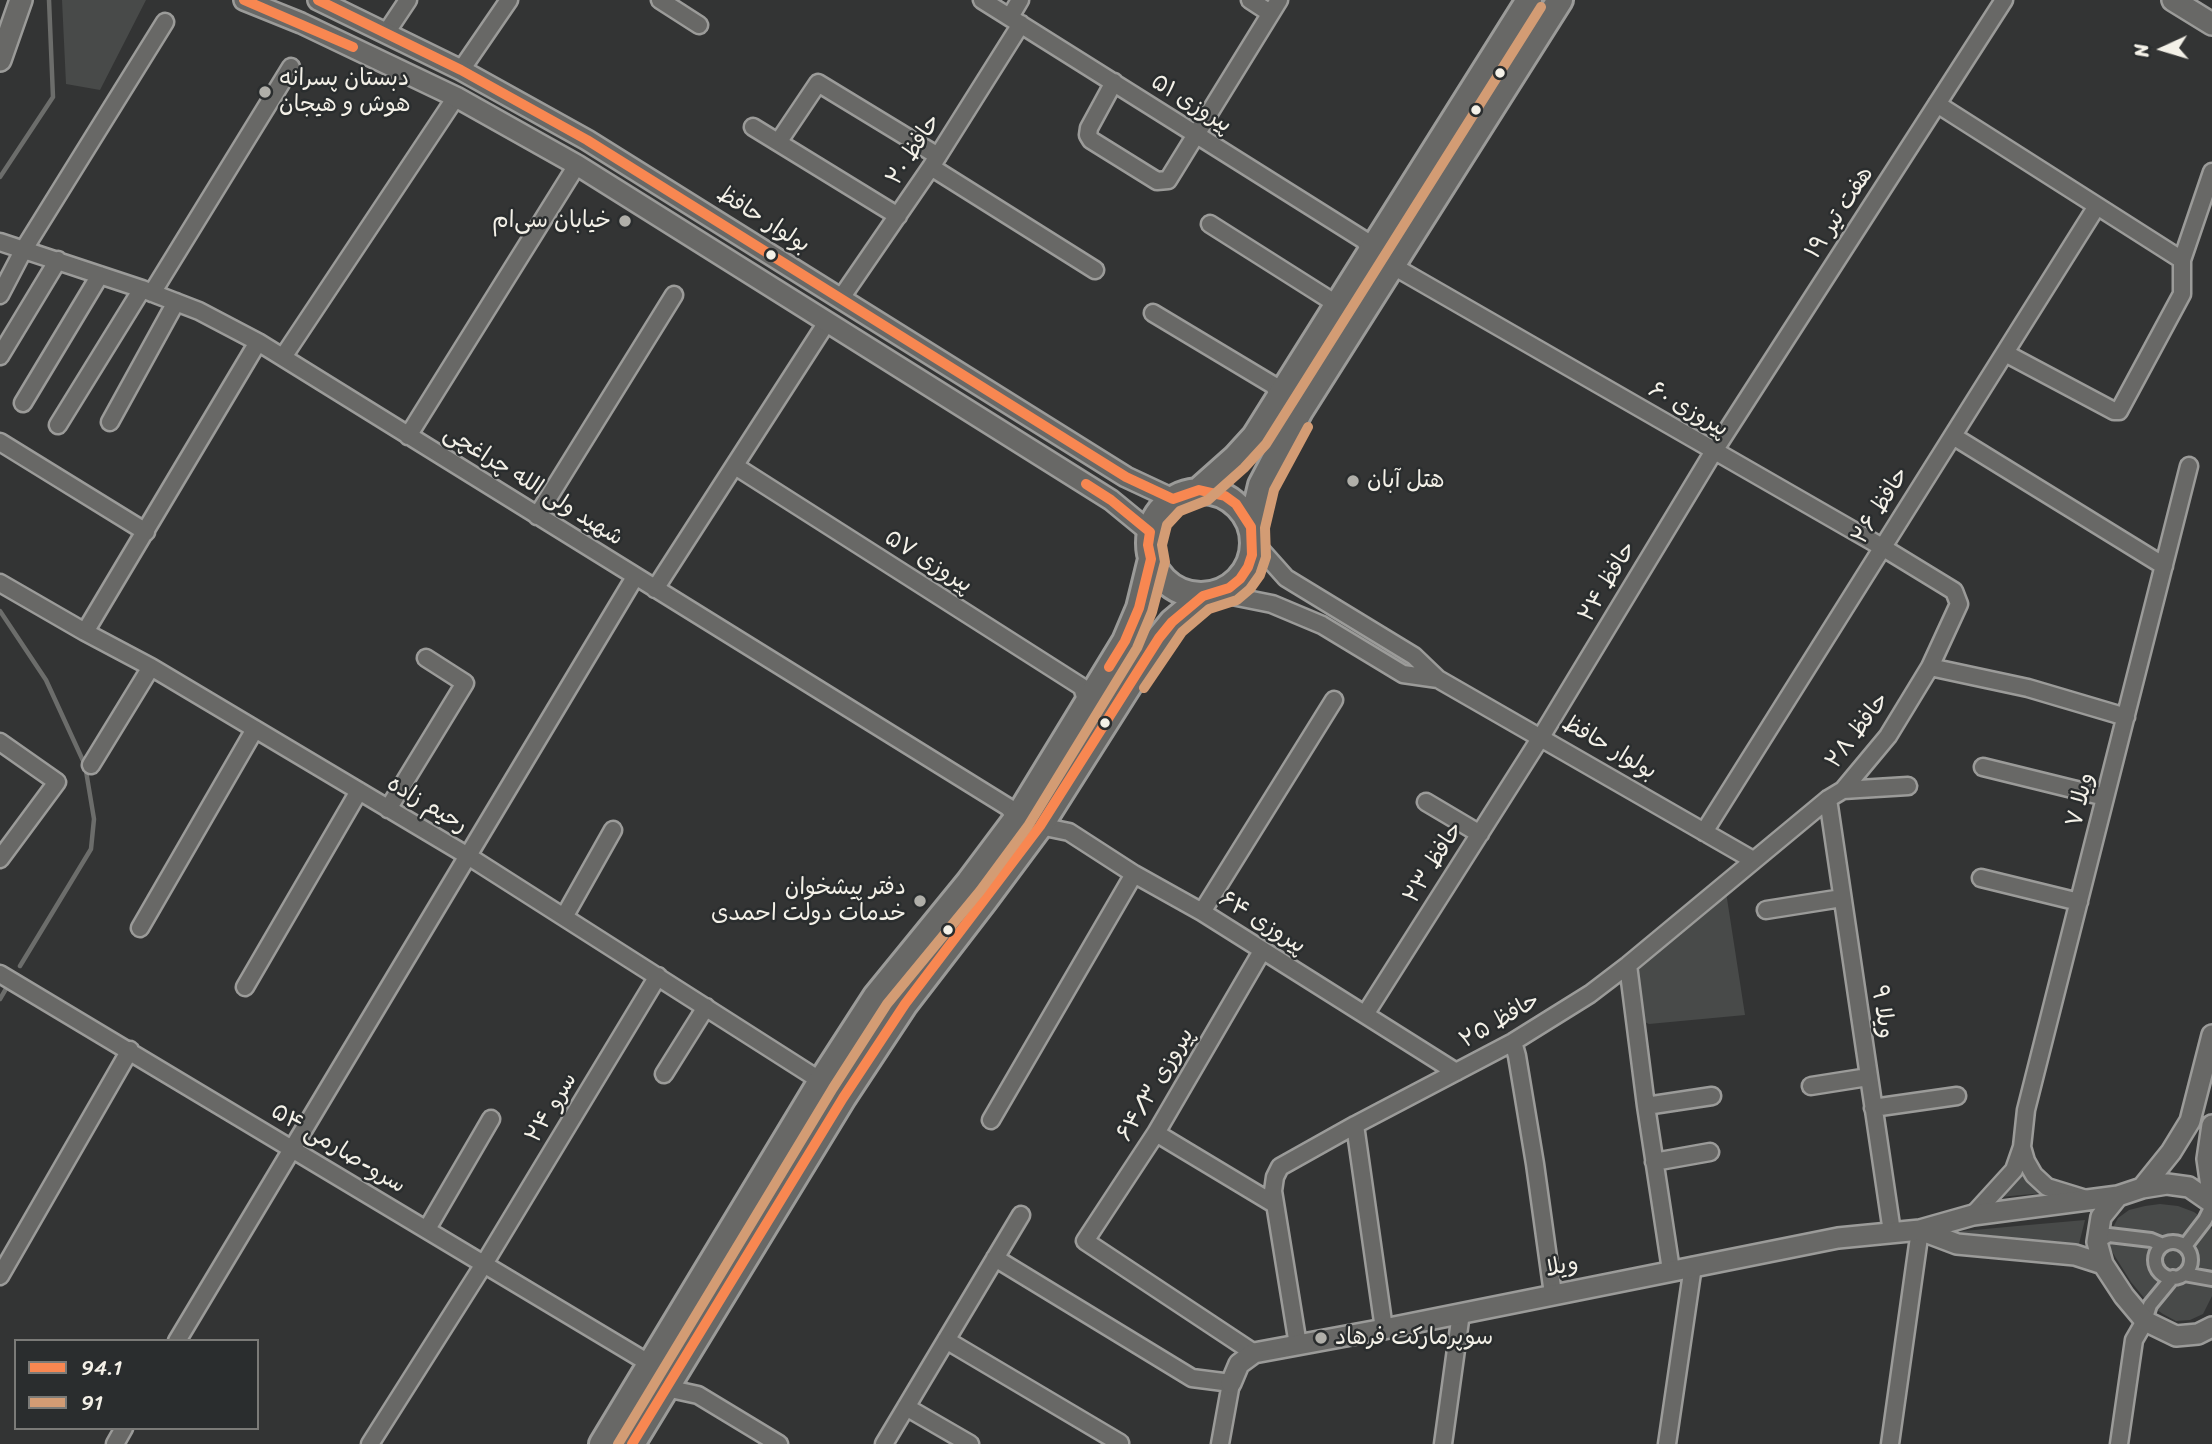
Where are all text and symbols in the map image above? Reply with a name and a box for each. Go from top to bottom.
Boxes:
north arrow [2128,14,2198,84]
text: N [2125,43,2158,58]
place label: دبستان پسرانه هوش و هیجان [279,65,410,119]
unlabelled marker [1493,66,1507,80]
street label: پیروزی ۵۱ [1145,68,1237,140]
marker: دبستان پسرانه هوش و هیجان [257,84,273,100]
unlabelled marker [1469,103,1483,117]
street label: حافظ ۲۰ [881,109,947,191]
street label: هفت تیر ۱۹ [1800,162,1880,264]
street label: بولوار حافظ [711,181,815,259]
place label: خیابان سی‌ام [492,207,611,235]
marker: خیابان سی‌ام [617,213,633,229]
unlabelled marker [764,248,778,262]
street label: پیروزی ۶۰ [1643,376,1733,444]
street label: شهید ولی الله چراغچی [438,420,628,552]
street label: حافظ ۲۶ [1847,462,1915,550]
place label: هتل آبان [1367,467,1445,495]
marker: هتل آبان [1345,473,1361,489]
street label: پیروزی ۵۷ [879,524,977,600]
street label: حافظ ۲۴ [1573,537,1643,627]
street label: حافظ ۲۸ [1820,687,1896,775]
street label: بولوار حافظ [1557,710,1661,786]
unlabelled marker [1098,716,1112,730]
street label: رحیم زاده [382,770,472,840]
street label: ویلا ۷ [2061,770,2101,830]
street label: حافظ ۲۳ [1398,817,1470,909]
place label: دفتر پیشخوان خدمات دولت احمدی [711,874,906,928]
street label: پیروزی ۶۴ [1213,886,1311,960]
marker: دفتر پیشخوان خدمات دولت احمدی [912,893,928,909]
unlabelled marker [941,923,955,937]
street label: ویلا ۹ [1865,984,1899,1040]
street label: حافظ ۲۵ [1455,987,1545,1055]
street label: پیروزی ۶۴/۳ [1111,1023,1201,1147]
street label: سرو ۲۴ [520,1068,584,1148]
street label: سرو-صارمی ۵۴ [266,1098,410,1200]
street label: ویلا [1543,1250,1581,1284]
place label: سوپرمارکت فرهاد [1335,1324,1493,1352]
marker: سوپرمارکت فرهاد [1313,1330,1329,1346]
legend [14,1339,259,1430]
text: 94.1 [81,1349,122,1387]
text: 91 [81,1384,103,1422]

